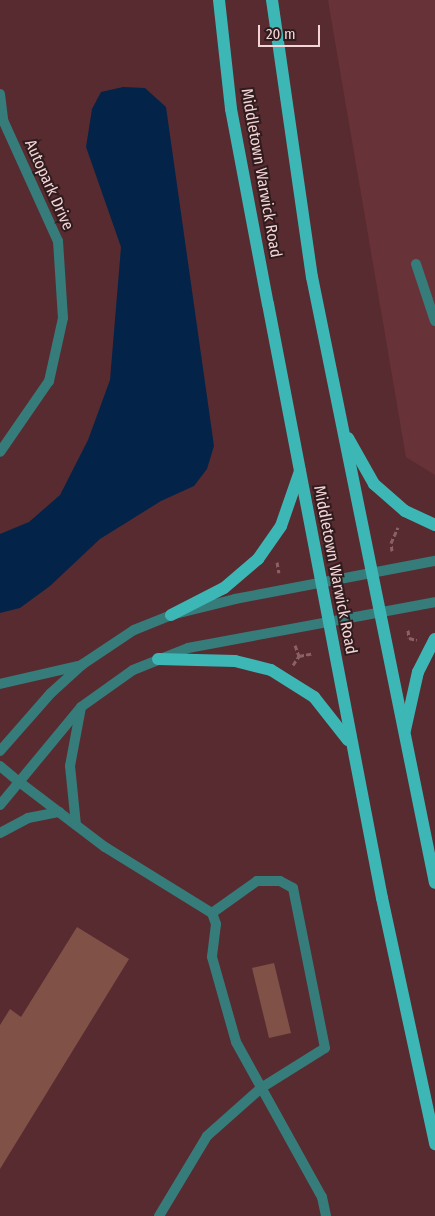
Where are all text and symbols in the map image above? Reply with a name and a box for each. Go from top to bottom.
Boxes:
scale bar [260,15,322,47]
text: 20 m [266,25,296,43]
street label: Middletown Warwick Road [237,87,285,259]
street label: Autopark Drive [20,137,78,233]
street label: Middletown Warwick Road [309,484,361,656]

